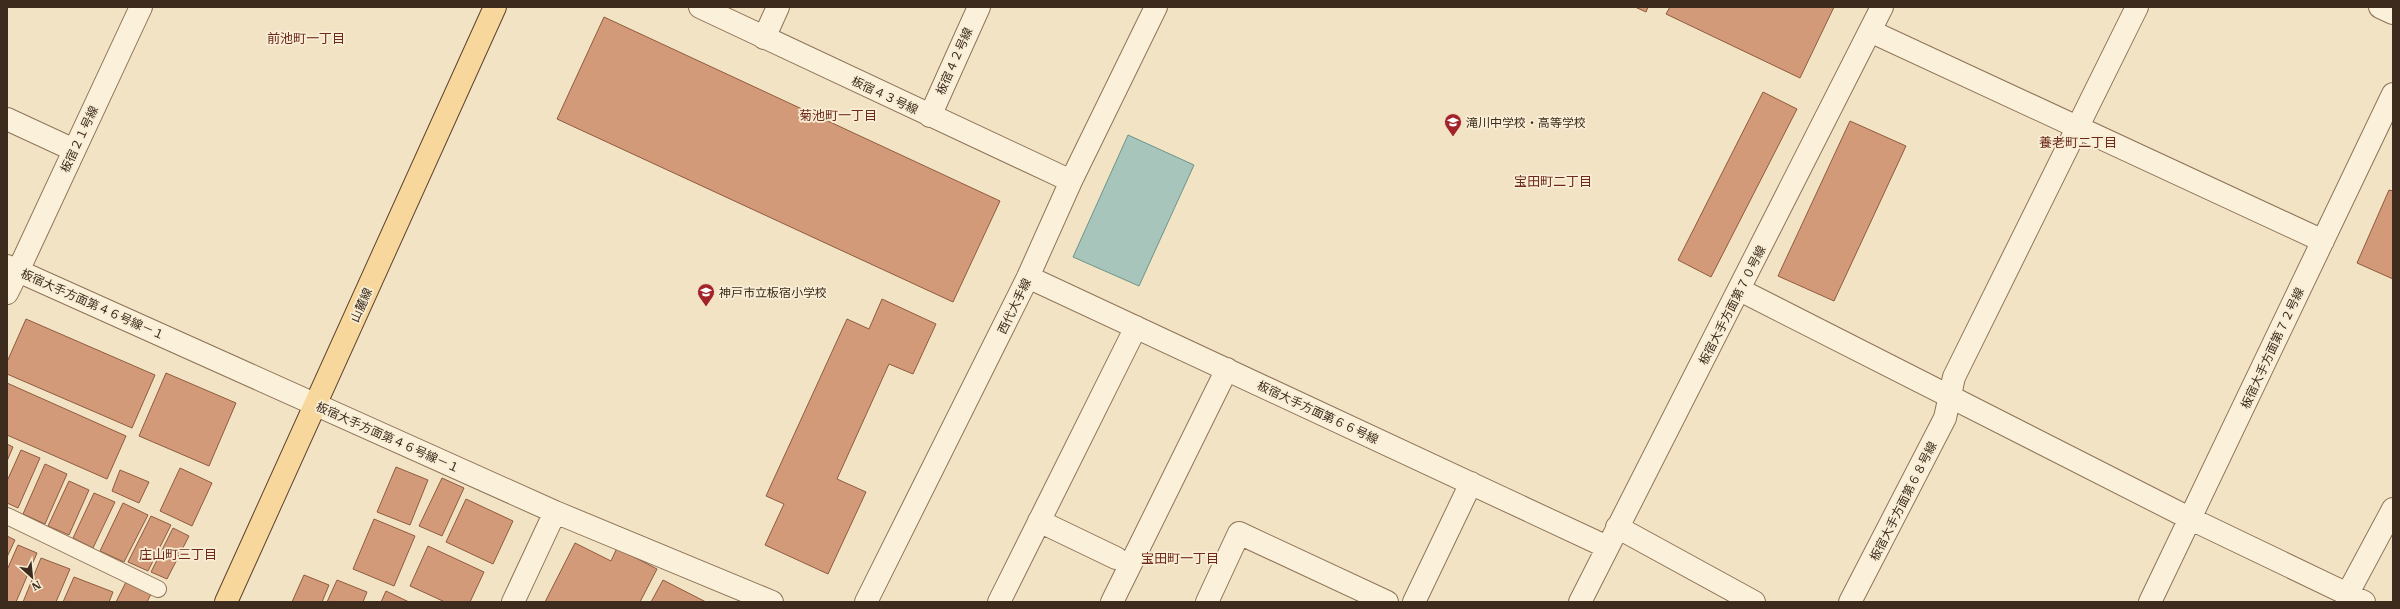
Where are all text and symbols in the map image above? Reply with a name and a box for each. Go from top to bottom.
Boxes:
street label: 板宿４２号線 [933,25,975,97]
district label: 前池町一丁目 [267,30,345,47]
street label: 板宿４３号線 [849,73,921,117]
street label: 板宿２１号線 [57,103,101,175]
district label: 菊池町一丁目 [799,107,877,124]
school or university icon: 滝川中学校・高等学校 [1443,112,1463,137]
place label: 滝川中学校・高等学校 [1466,115,1586,130]
district label: 養老町二丁目 [2039,134,2117,151]
district label: 宝田町二丁目 [1514,173,1592,190]
street label: 板宿大手方面第７０号線 [1695,243,1769,367]
street label: 板宿大手方面第４６号線－１ [19,265,167,343]
street label: 西代大手線 [994,276,1034,336]
school or university icon: 神戸市立板宿小学校 [696,282,716,307]
street label: 山麓線 [347,285,375,325]
place label: 神戸市立板宿小学校 [719,285,827,300]
street label: 板宿大手方面第７２号線 [2237,285,2307,411]
street label: 板宿大手方面第６６号線 [1255,377,1381,447]
street label: 板宿大手方面第４６号線－１ [314,398,462,476]
street label: 板宿大手方面第６８号線 [1866,439,1940,563]
district label: 庄山町三丁目 [139,546,217,563]
district label: 宝田町一丁目 [1141,550,1219,567]
north arrow [12,557,52,597]
text: N [29,578,44,594]

